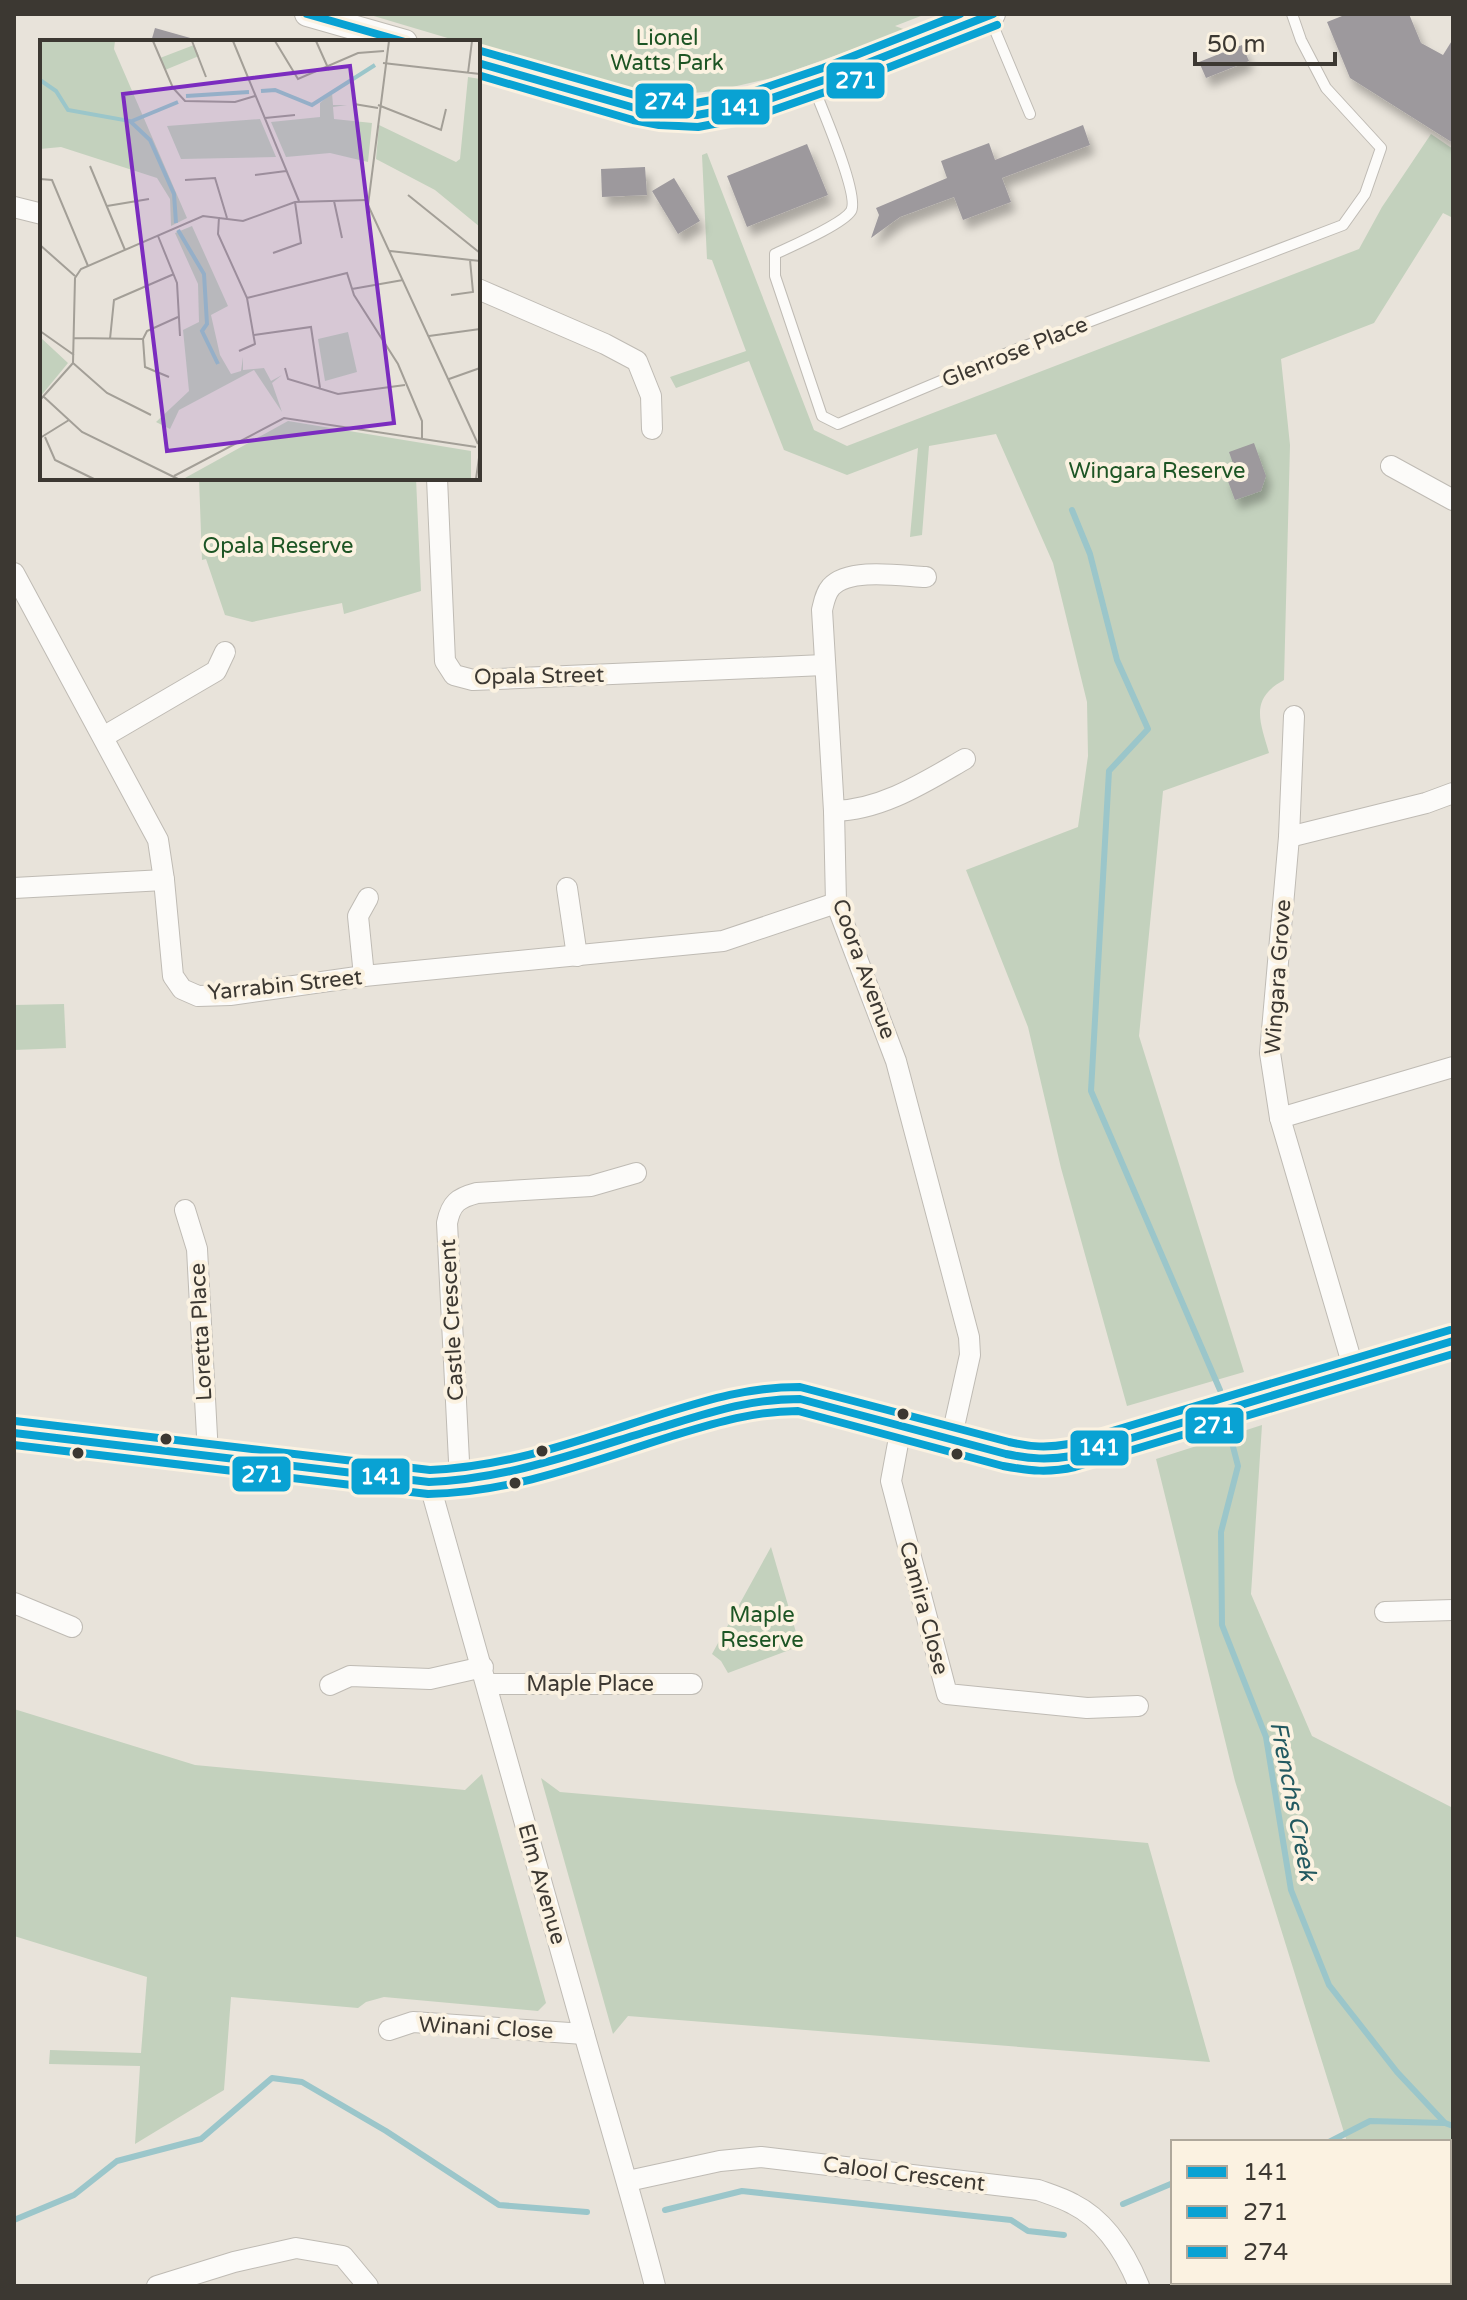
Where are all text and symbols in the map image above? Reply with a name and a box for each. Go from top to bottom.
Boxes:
scale bar [1195,16,1335,66]
park label: Lionel Watts Park [610,25,724,76]
text: 50 m [1207,30,1265,59]
inset map [40,40,480,480]
line badge: 271 [825,61,886,100]
text: 271 [835,68,877,94]
line badge: 274 [634,82,695,120]
line badge: 141 [710,88,771,126]
text: 274 [644,89,686,115]
text: 141 [719,95,761,121]
street label: Glenrose Place [938,311,1092,393]
park label: Wingara Reserve [1068,458,1246,484]
park label: Opala Reserve [203,533,354,559]
street label: Opala Street [474,662,604,690]
street label: Coora Avenue [827,896,901,1042]
street label: Wingara Grove [1260,898,1296,1056]
street label: Yarrabin Street [206,964,364,1006]
street label: Castle Crescent [435,1238,469,1402]
street label: Loretta Place [184,1262,218,1402]
unlabelled marker [895,1406,911,1422]
line badge: 271 [1184,1406,1245,1445]
text: 271 [1193,1413,1235,1439]
line badge: 141 [1069,1429,1130,1467]
unlabelled marker [158,1431,174,1447]
text: 141 [1078,1435,1120,1461]
unlabelled marker [534,1443,550,1459]
unlabelled marker [70,1445,86,1461]
unlabelled marker [949,1446,965,1462]
line badge: 271 [231,1455,292,1493]
line badge: 141 [350,1457,411,1496]
text: 271 [241,1462,283,1488]
text: 141 [360,1464,402,1490]
unlabelled marker [507,1475,523,1491]
street label: Camira Close [894,1538,954,1678]
park label: Maple Reserve [720,1602,804,1653]
street label: Maple Place [526,1671,654,1697]
water label: Frenchs Creek [1263,1719,1323,1885]
street label: Elm Avenue [512,1821,572,1947]
street label: Winani Close [418,2011,554,2045]
legend [1171,2140,1451,2284]
street label: Calool Crescent [822,2151,986,2197]
text: 141 [1243,2158,1288,2187]
text: 271 [1243,2198,1288,2227]
text: 274 [1243,2238,1288,2267]

